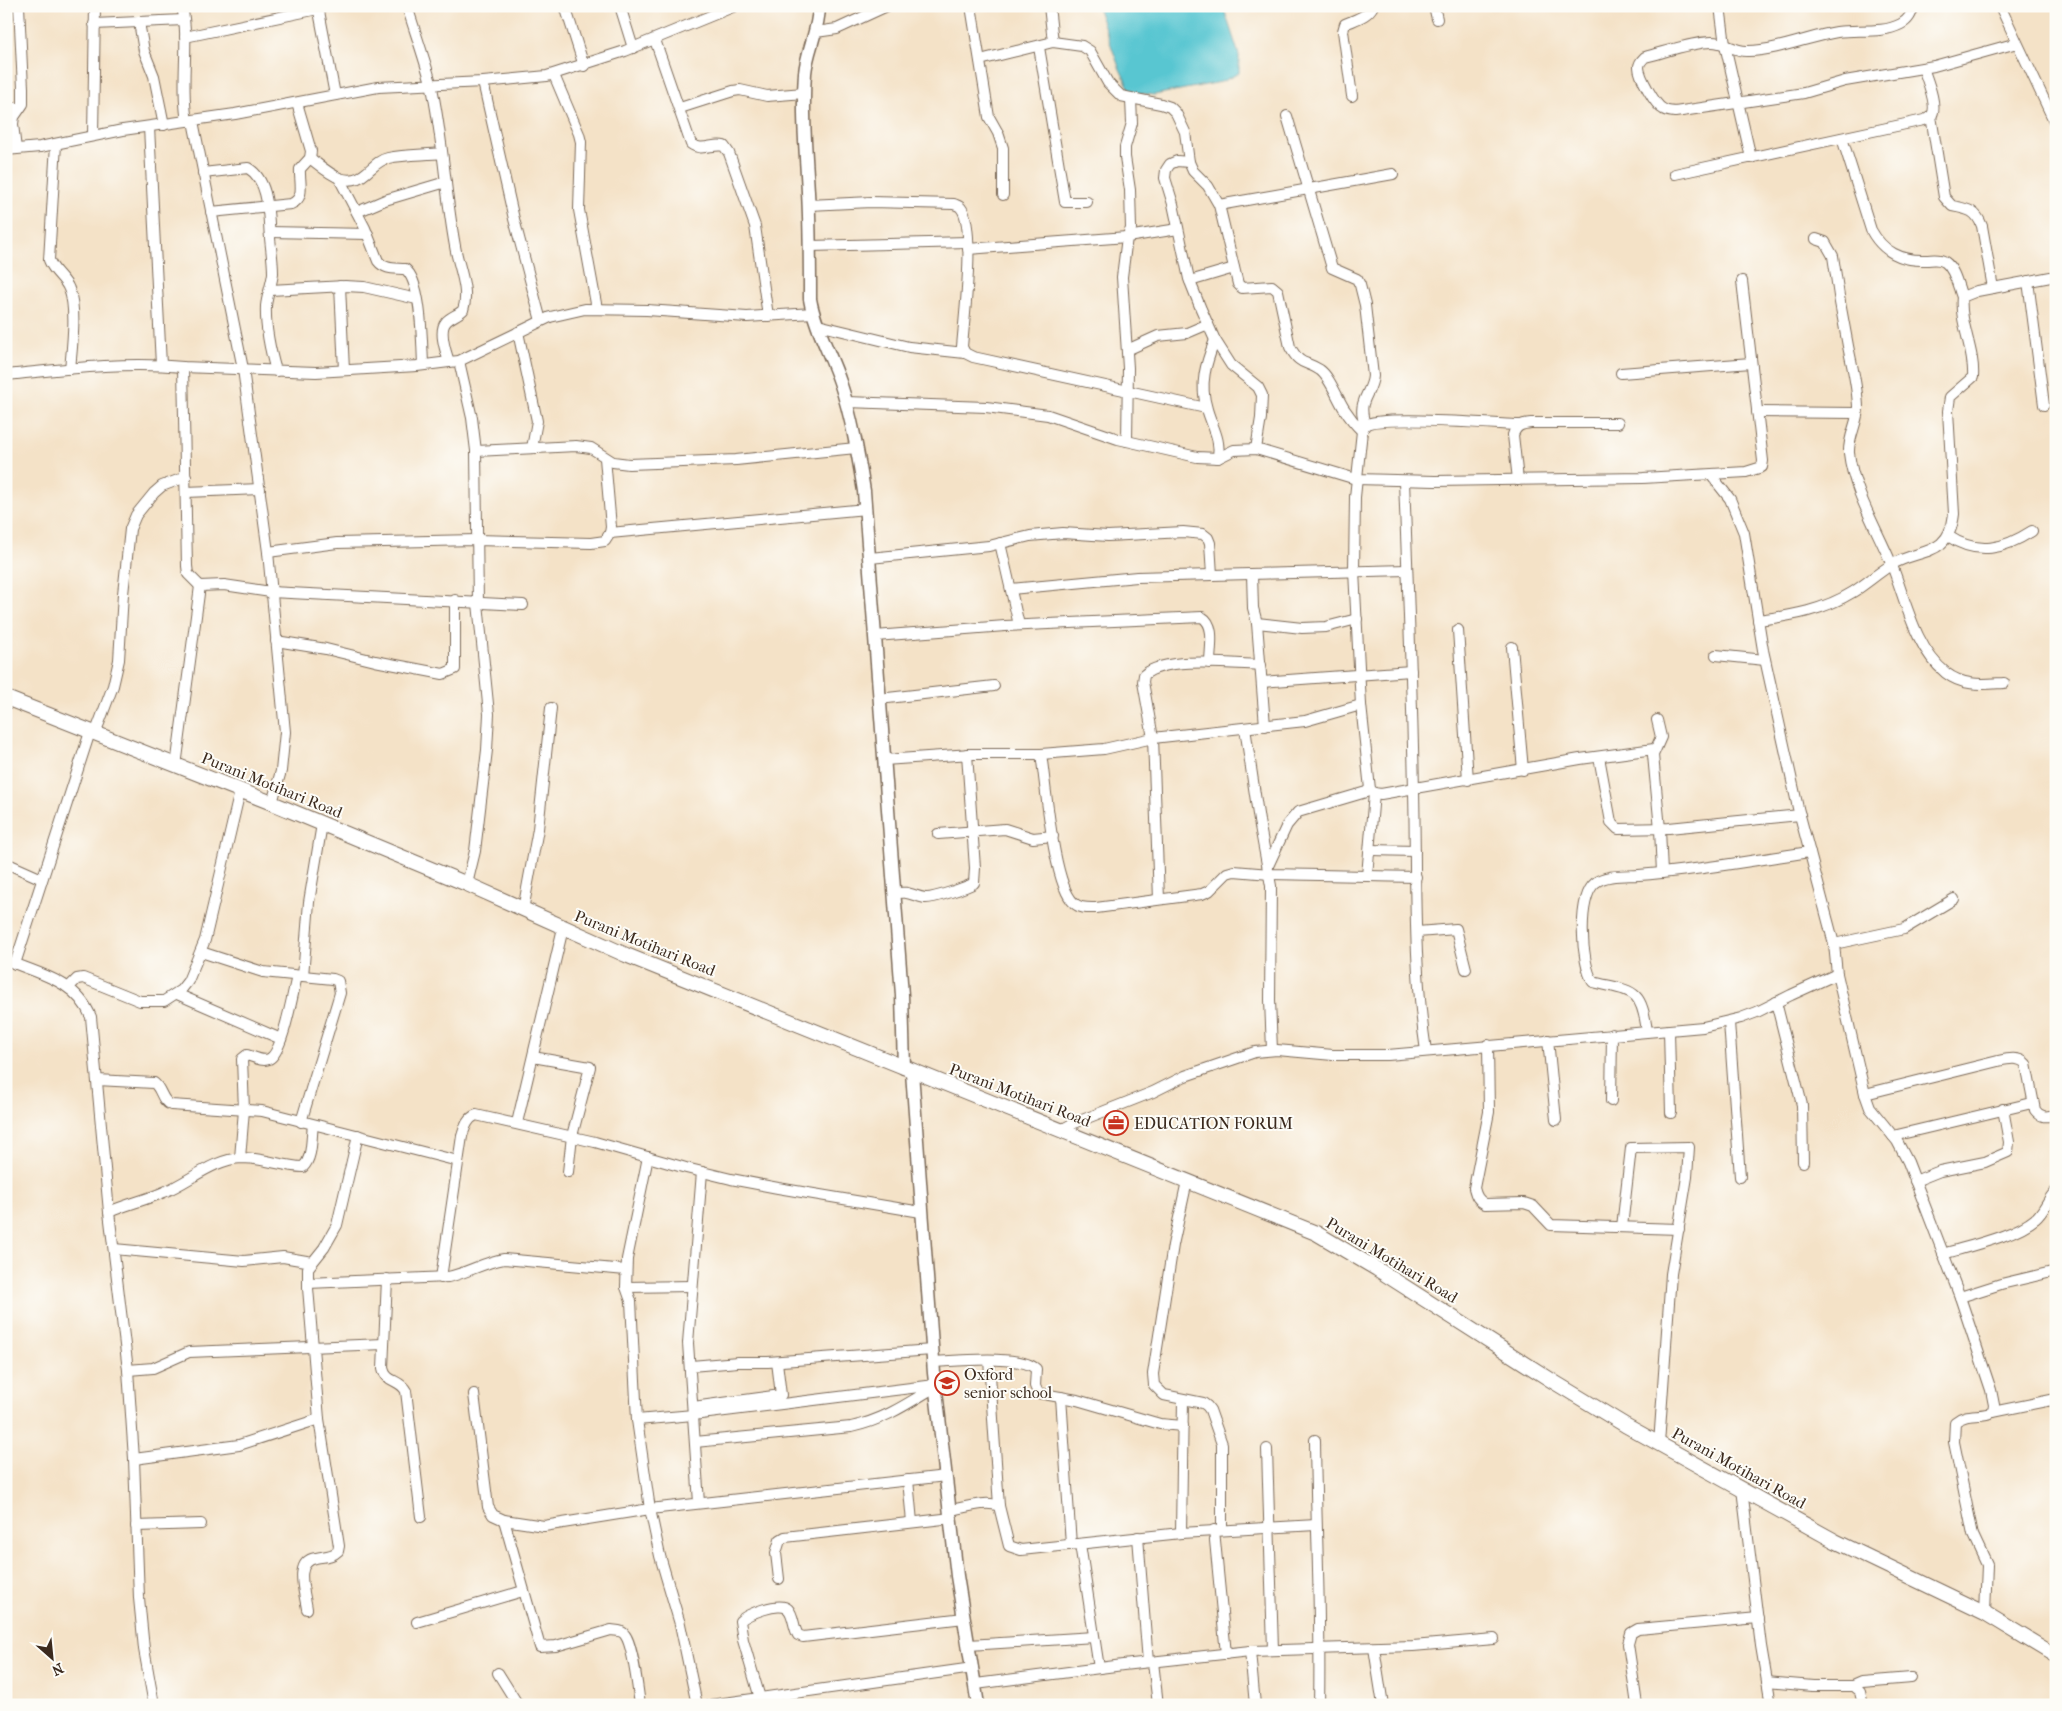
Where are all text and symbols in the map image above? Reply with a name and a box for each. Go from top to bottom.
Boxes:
street label: Purani Motihari Road [199,748,345,822]
street label: Purani Motihari Road [572,906,718,980]
street label: Purani Motihari Road [946,1059,1094,1131]
office icon: EDUCATION FORUM [1103,1110,1129,1136]
place label: EDUCATION FORUM [1134,1114,1293,1133]
street label: Purani Motihari Road [1323,1213,1462,1307]
place label: Oxford senior school [964,1365,1053,1402]
school or university icon: Oxford senior school [934,1370,960,1396]
street label: Purani Motihari Road [1669,1423,1810,1513]
north arrow [28,1634,78,1684]
text: N [49,1659,66,1679]

